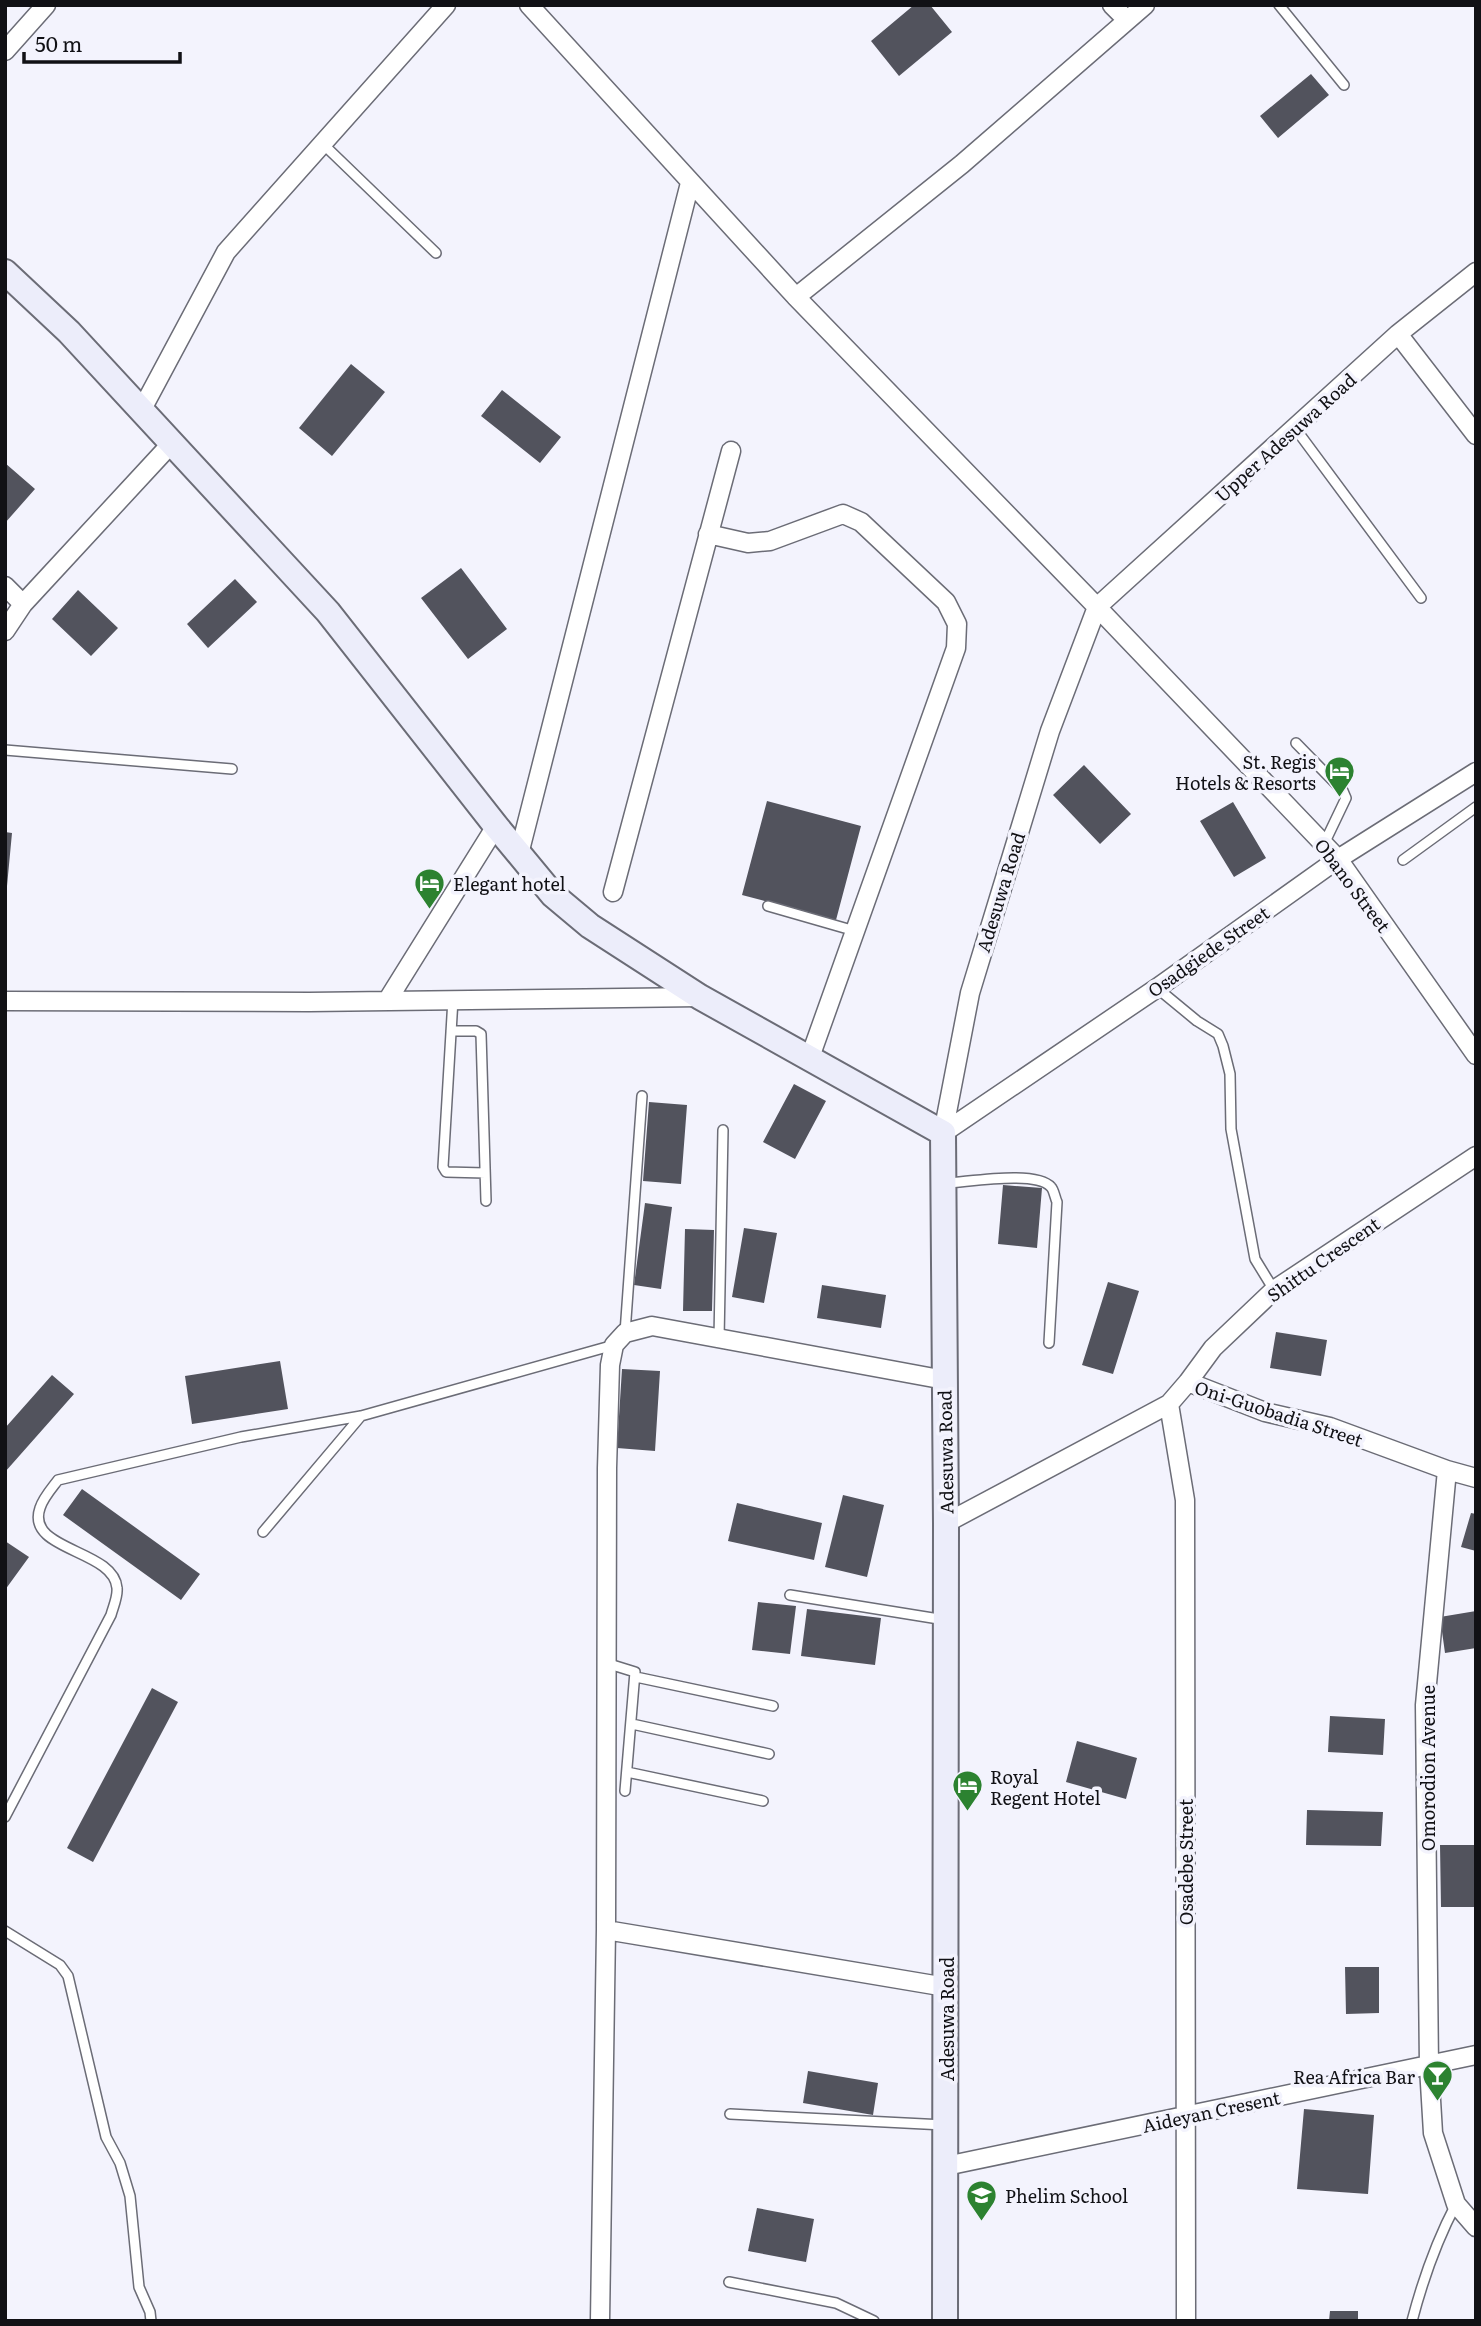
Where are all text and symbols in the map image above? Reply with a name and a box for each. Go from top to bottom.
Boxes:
scale bar [24,21,180,65]
text: 50 m [35,27,82,58]
street label: Upper Adesuwa Road [1208,366,1362,508]
place label: St. Regis Hotels & Resorts [1175,748,1316,796]
hotel icon: St. Regis Hotels & Resorts [1322,754,1356,798]
street label: Adesuwa Road [969,829,1031,955]
street label: Obano Street [1309,832,1398,938]
hotel icon: Elegant hotel [413,866,447,910]
place label: Elegant hotel [453,870,566,897]
street label: Osadgiede Street [1142,898,1275,1003]
street label: Shittu Crescent [1261,1210,1386,1308]
street label: Oni-Guobadia Street [1191,1373,1367,1453]
street label: Adesuwa Road [930,1390,960,1514]
street label: Omorodion Avenue [1414,1685,1441,1851]
place label: Royal Regent Hotel [990,1763,1100,1811]
hotel icon: Royal Regent Hotel [950,1769,984,1813]
street label: Osadebe Street [1172,1798,1199,1925]
street label: Adesuwa Road [933,1957,960,2081]
bar icon: Rea Africa Bar [1421,2059,1455,2103]
place label: Rea Africa Bar [1293,2063,1415,2090]
street label: Aideyan Cresent [1140,2083,1283,2139]
school or university icon: Phelim School [965,2178,999,2222]
place label: Phelim School [1005,2182,1128,2209]

